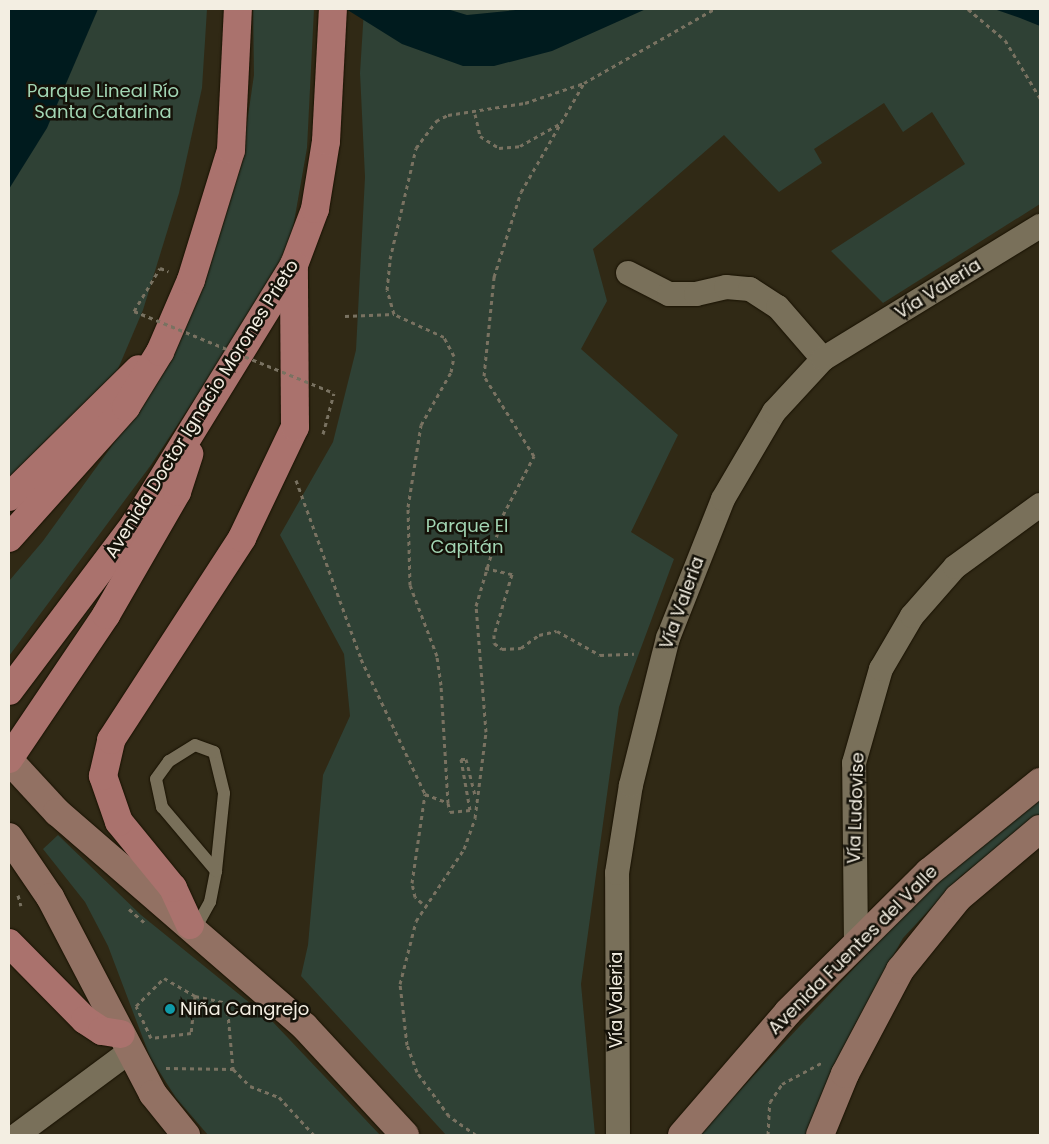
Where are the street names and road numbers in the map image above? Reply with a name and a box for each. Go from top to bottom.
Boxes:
street label: Vía Valeria [891,254,985,324]
street label: Avenida Doctor Ignacio Morones Prieto [101,256,303,562]
street label: Vía Valeria [655,554,709,652]
street label: Vía Ludovise [843,752,869,864]
street label: Avenida Fuentes del Valle [764,861,942,1039]
street label: Vía Valeria [605,952,627,1048]

